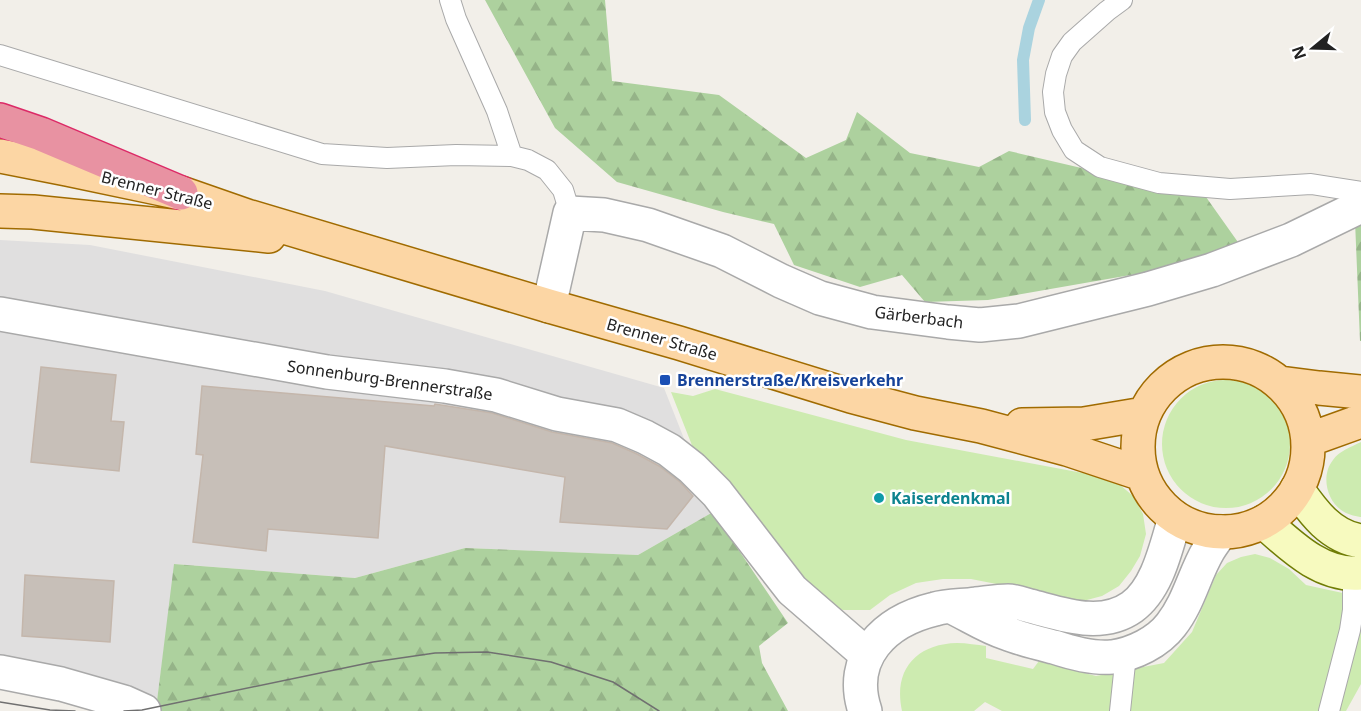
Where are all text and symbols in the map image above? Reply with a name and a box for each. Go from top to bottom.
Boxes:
north arrow [1283,18,1343,78]
text: N [1286,43,1311,63]
street label: Brenner Straße [99,166,215,214]
street label: Gärberbach [873,301,965,333]
street label: Brenner Straße [604,313,720,365]
street label: Sonnenburg-Brennerstraße [286,355,494,405]
place label: Brennerstraße/Kreisverkehr [677,369,903,391]
marker: Brennerstraße/Kreisverkehr [658,373,672,387]
place label: Kaiserdenkmal [891,487,1010,509]
marker: Kaiserdenkmal [872,491,886,505]

